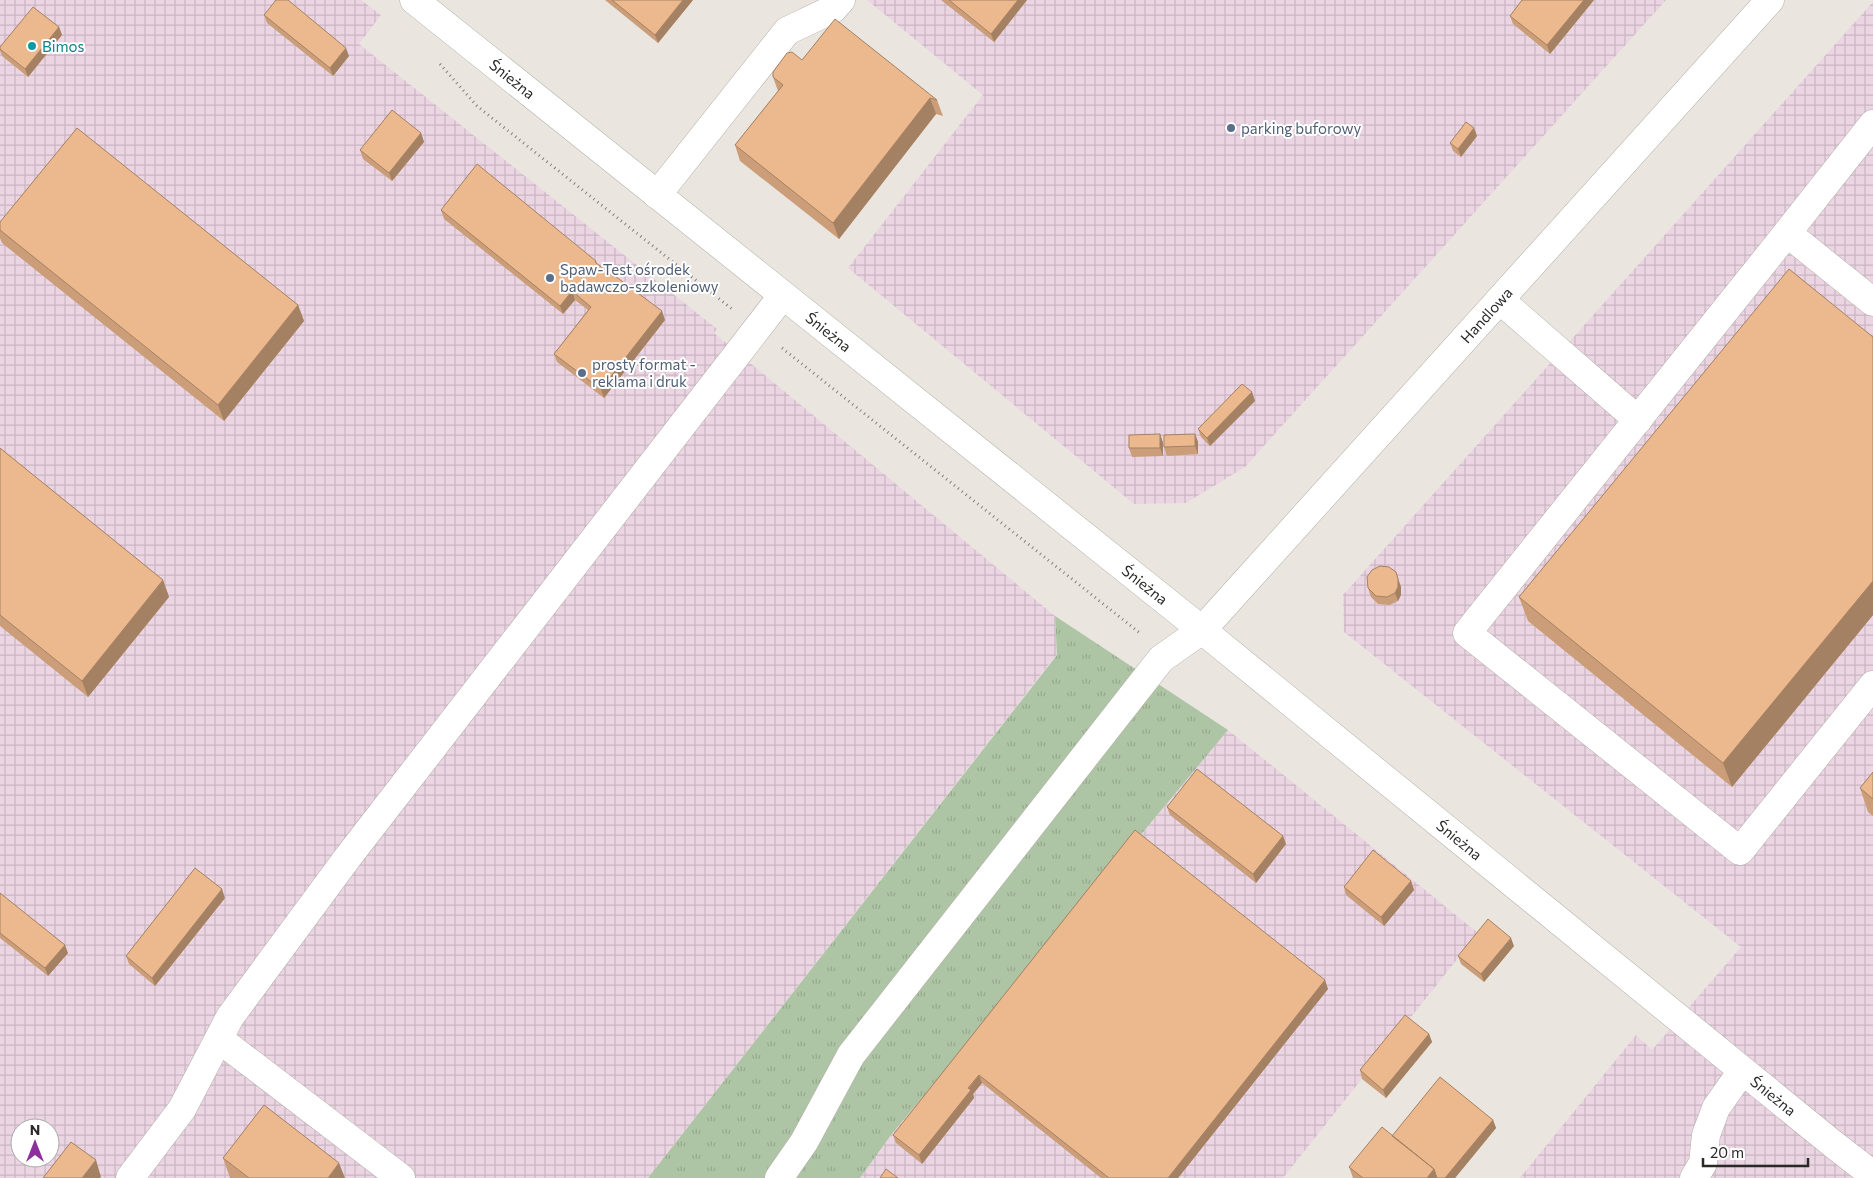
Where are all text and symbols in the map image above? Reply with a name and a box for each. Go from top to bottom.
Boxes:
place label: Bimos [42,37,84,55]
marker: Bimos [26,40,38,52]
street label: Śnieżna [486,54,539,102]
place label: parking buforowy [1241,119,1361,137]
marker: parking buforowy [1225,122,1237,134]
place label: Spaw-Test ośrodek badawczo-szkoleniowy [560,260,719,295]
marker: Spaw-Test ośrodek badawczo-szkoleniowy [544,272,556,284]
street label: Handlowa [1456,283,1516,346]
street label: Śnieżna [802,307,855,355]
place label: prosty format - reklama i druk [592,355,696,390]
marker: prosty format - reklama i druk [576,367,588,379]
street label: Śnieżna [1119,560,1171,608]
street label: Śnieżna [1433,815,1486,864]
street label: Śnieżna [1747,1071,1800,1119]
north arrow [10,1118,60,1168]
text: N [30,1121,40,1138]
scale bar [1703,1136,1808,1168]
text: 20 m [1710,1143,1744,1161]

